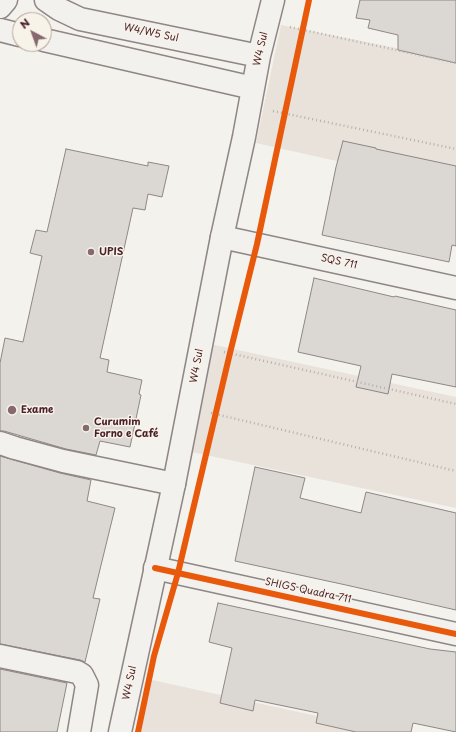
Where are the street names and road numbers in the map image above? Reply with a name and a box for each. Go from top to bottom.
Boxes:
street label: W4/W5 Sul [123,21,179,45]
street label: W4 Sul [251,31,271,67]
street label: SQS 711 [320,252,358,272]
street label: W4 Sul [188,348,206,384]
street label: SHIGS Quadra 711 [264,576,352,606]
street label: W4 Sul [121,665,139,701]

